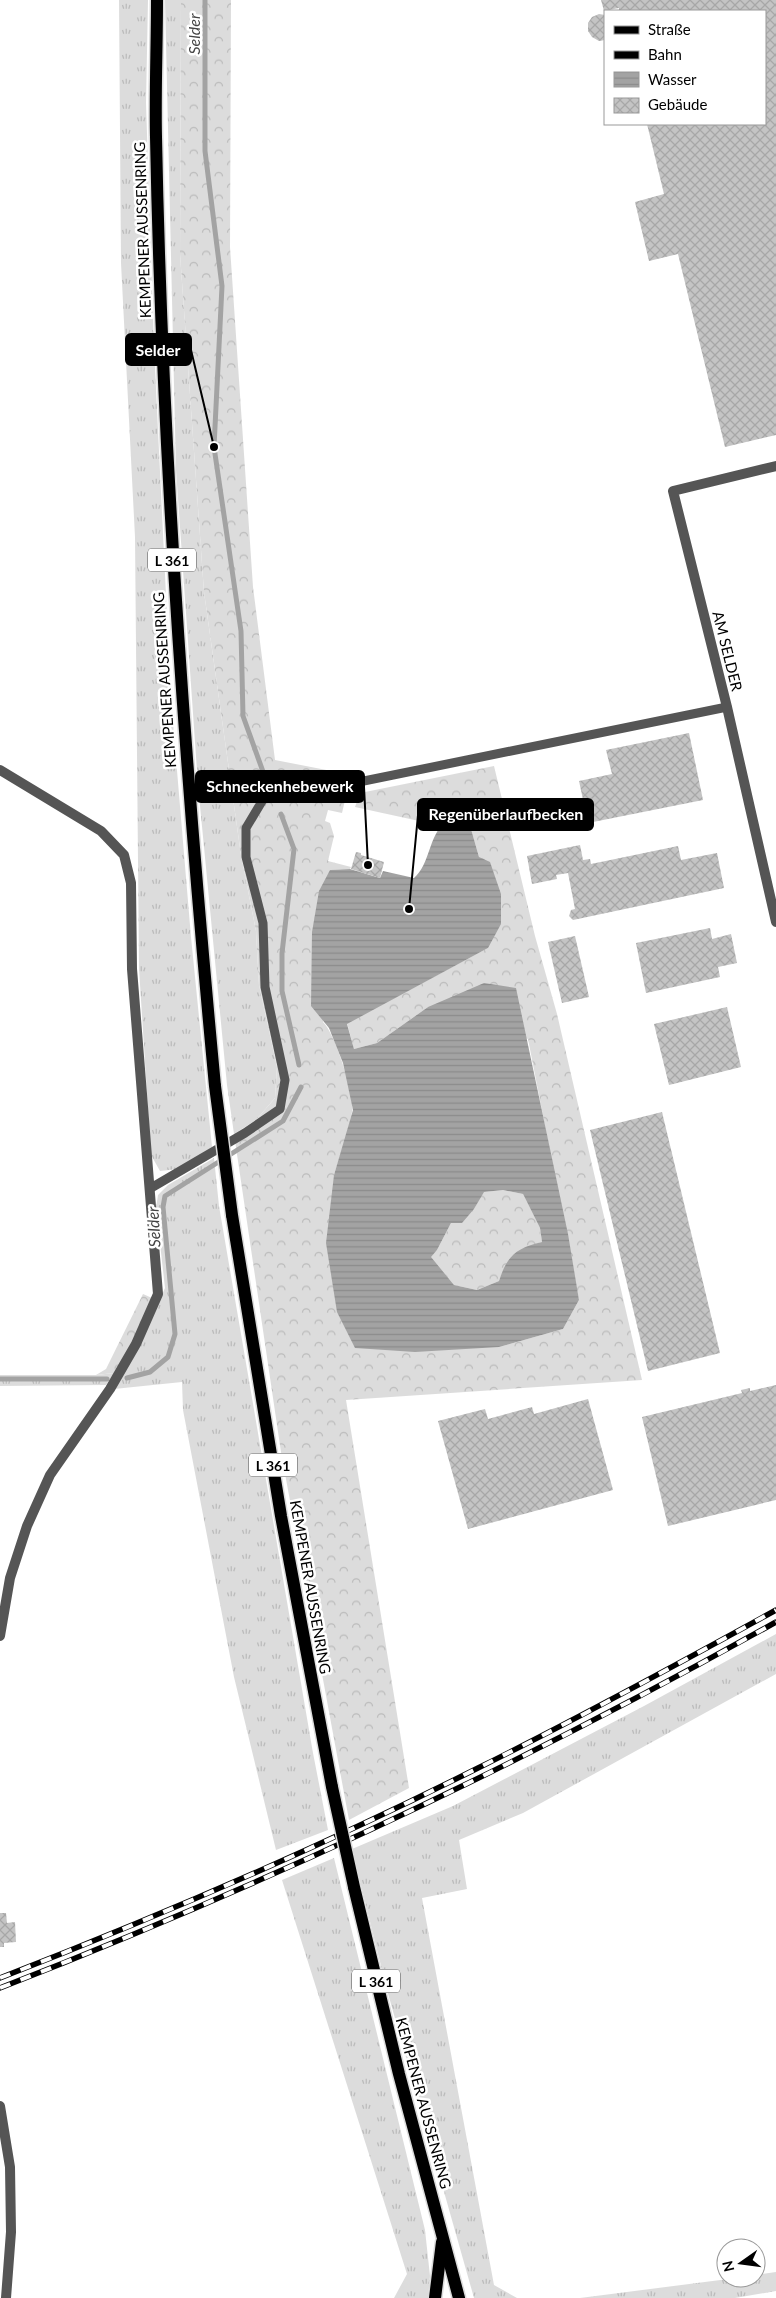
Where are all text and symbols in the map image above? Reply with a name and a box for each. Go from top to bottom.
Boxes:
legend [604,10,766,125]
water label: Selder [184,13,203,54]
text: Straße [648,20,691,38]
text: Bahn [648,45,682,63]
text: Wasser [648,70,697,88]
text: Gebäude [648,95,707,113]
street label: KEMPENER AUSSENRING [130,142,154,318]
callout: Selder [126,334,191,365]
text: Selder [136,340,180,359]
road number: L 361 [148,548,196,572]
street label: KEMPENER AUSSENRING [149,591,179,769]
street label: AM SELDER [709,609,747,693]
callout: Schneckenhebewerk [196,771,364,802]
text: Schneckenhebewerk [206,776,354,795]
callout: Regenüberlaufbecken [418,799,593,830]
text: Regenüberlaufbecken [429,804,583,823]
water label: Selder [142,1206,164,1248]
road number: L 361 [249,1454,297,1476]
street label: KEMPENER AUSSENRING [287,1499,335,1675]
road number: L 361 [352,1970,400,1992]
street label: KEMPENER AUSSENRING [392,2015,456,2191]
north arrow [716,2238,766,2288]
text: N [718,2259,737,2274]

